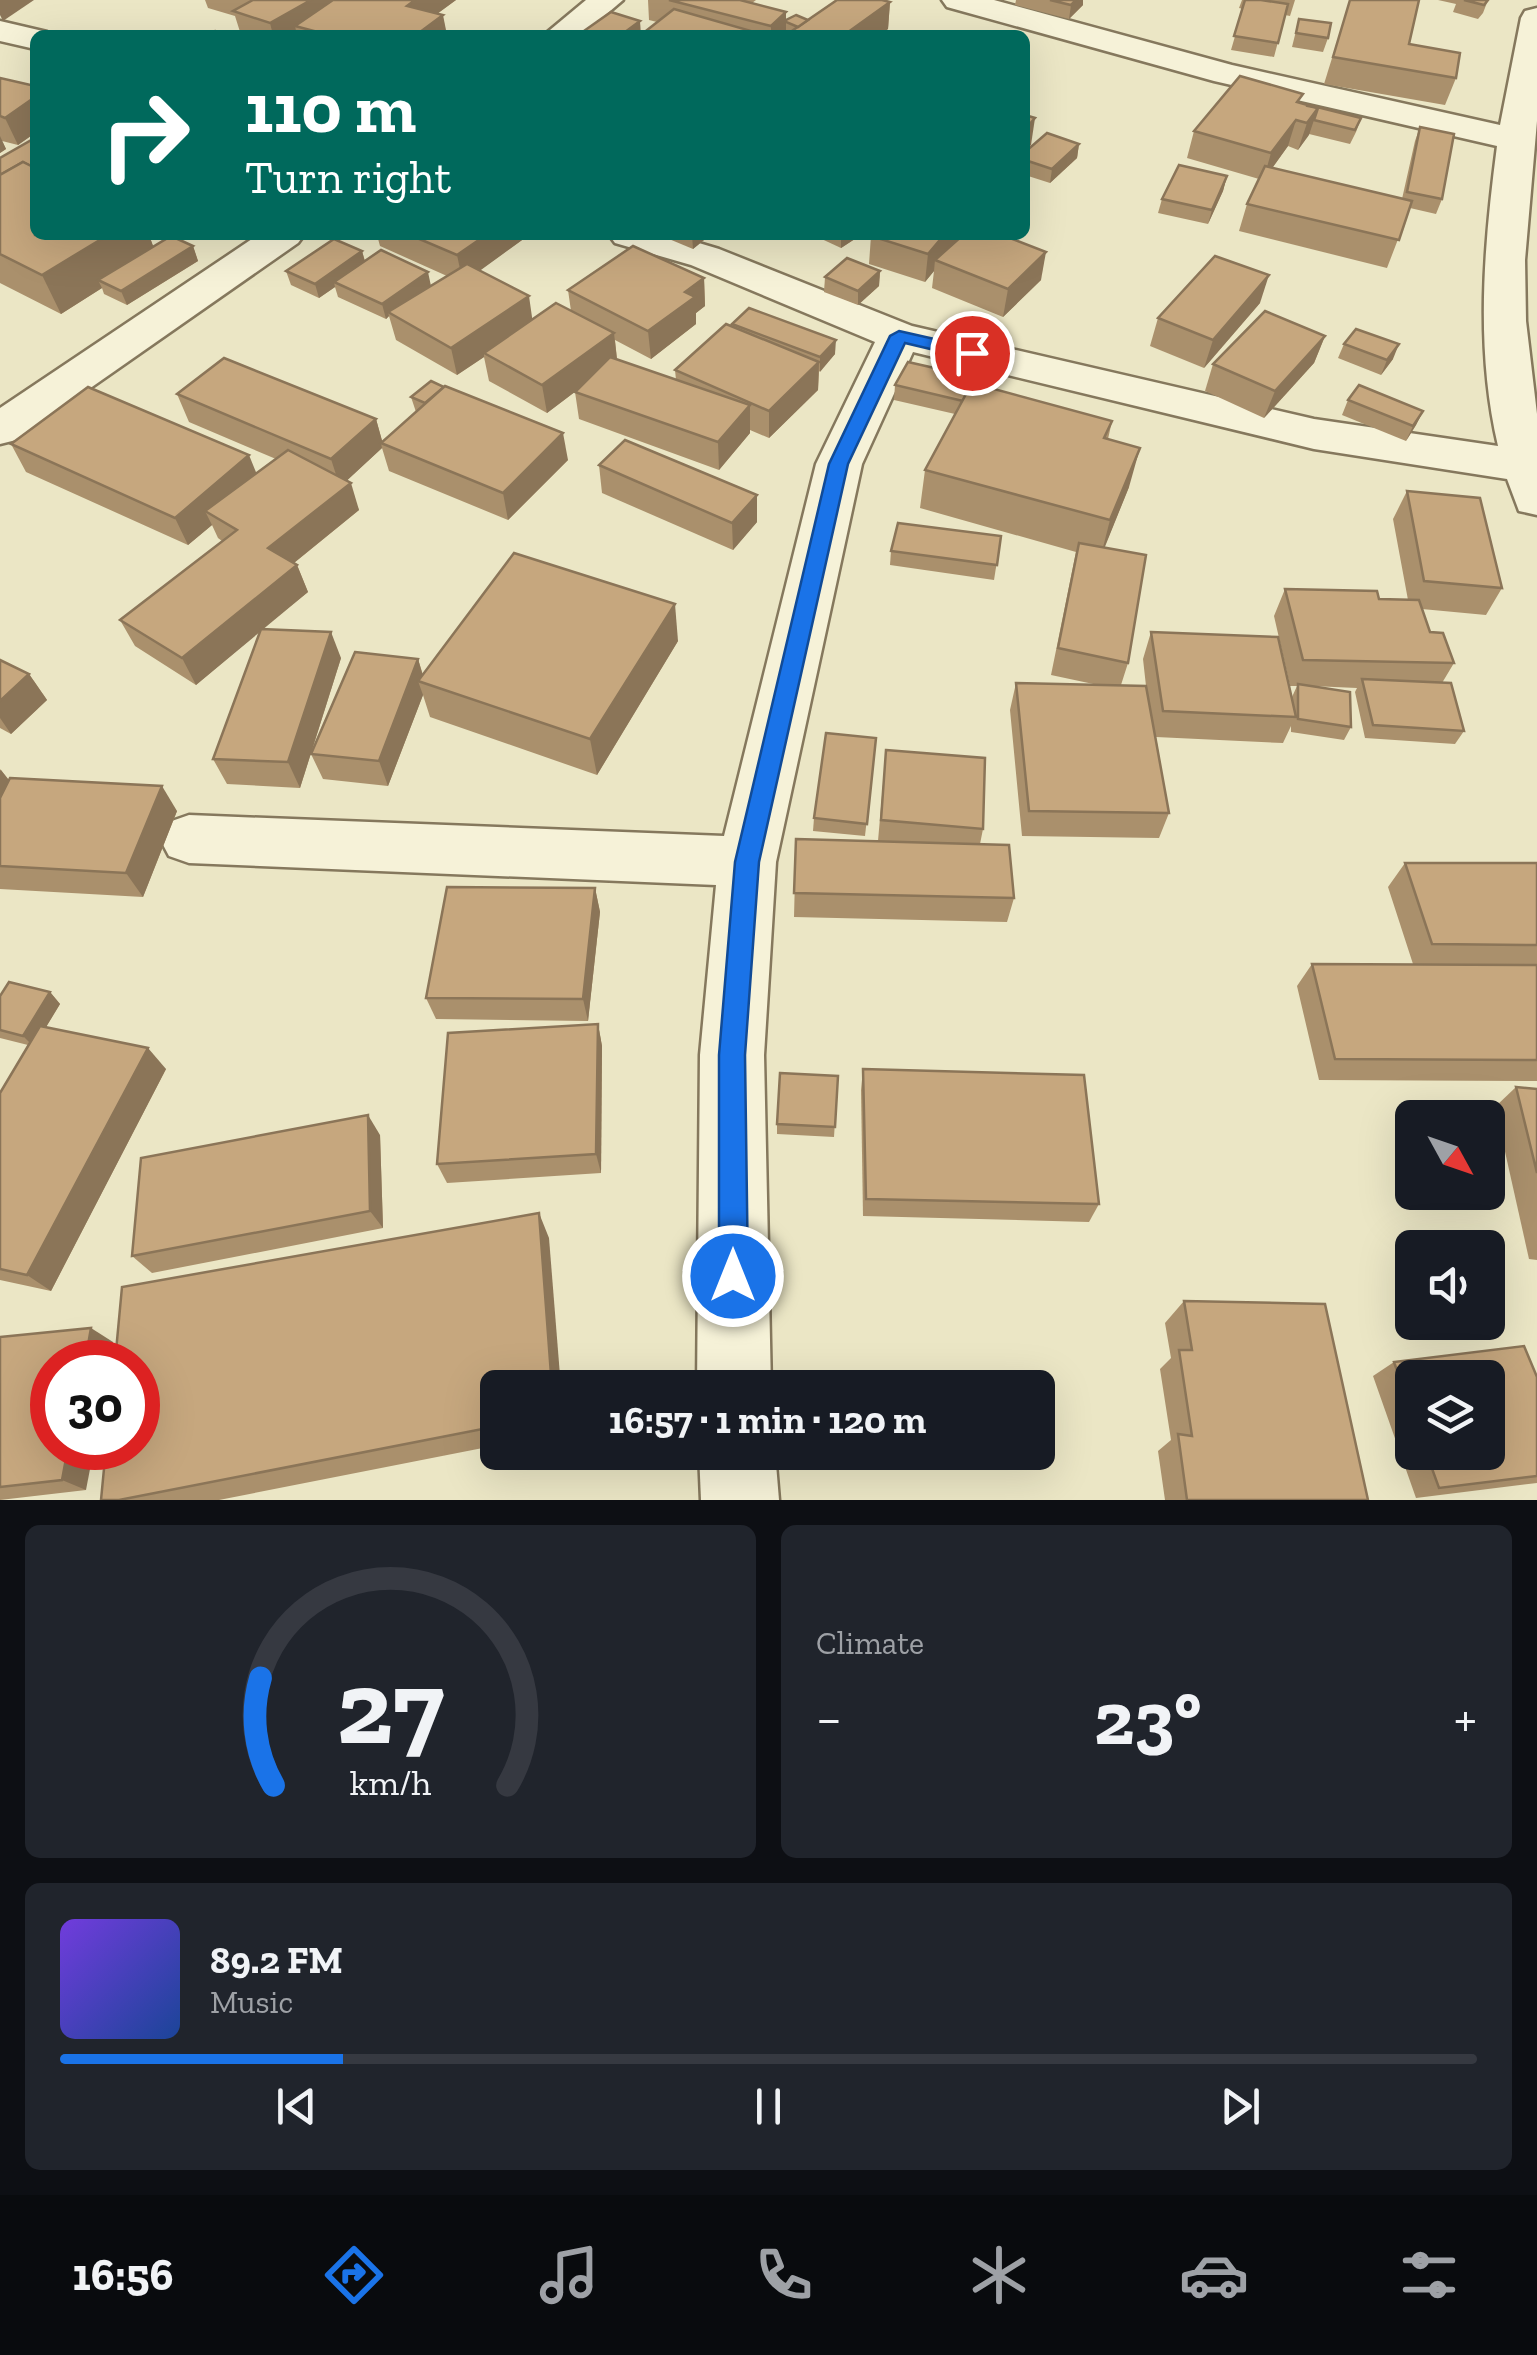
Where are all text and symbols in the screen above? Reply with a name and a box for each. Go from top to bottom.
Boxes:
text: 110 m [245,66,416,150]
icon: right [80,70,210,200]
text: Turn right [245,151,451,205]
pin [930,311,1015,396]
icon: arrive [945,326,1000,381]
north arrow [1395,1100,1505,1210]
map controls [1395,1100,1505,1470]
position arrow [681,1224,785,1328]
button: sound [1395,1230,1505,1340]
speed limit sign: 30 [30,1340,160,1470]
button: layers [1395,1360,1505,1470]
text: 16:57 · 1 min · 120 m [609,1397,926,1443]
text: Climate [816,1624,924,1662]
text: 27 [337,1645,444,1770]
text: 23° [1094,1673,1202,1763]
text: − [816,1685,842,1751]
text: + [1454,1685,1477,1751]
text: km/h [350,1761,431,1804]
text: 89.2 FM [210,1937,343,1983]
text: Music [210,1983,293,2021]
icon: previous [269,2079,324,2134]
icon: pause [741,2079,796,2134]
icon: next [1213,2079,1268,2134]
icon: directions [319,2240,389,2310]
icon: music [534,2240,604,2310]
icon: phone [749,2240,819,2310]
icon: climate [964,2240,1034,2310]
icon: car [1179,2240,1249,2310]
icon: filters [1394,2240,1464,2310]
text: 16:56 [73,2248,174,2302]

